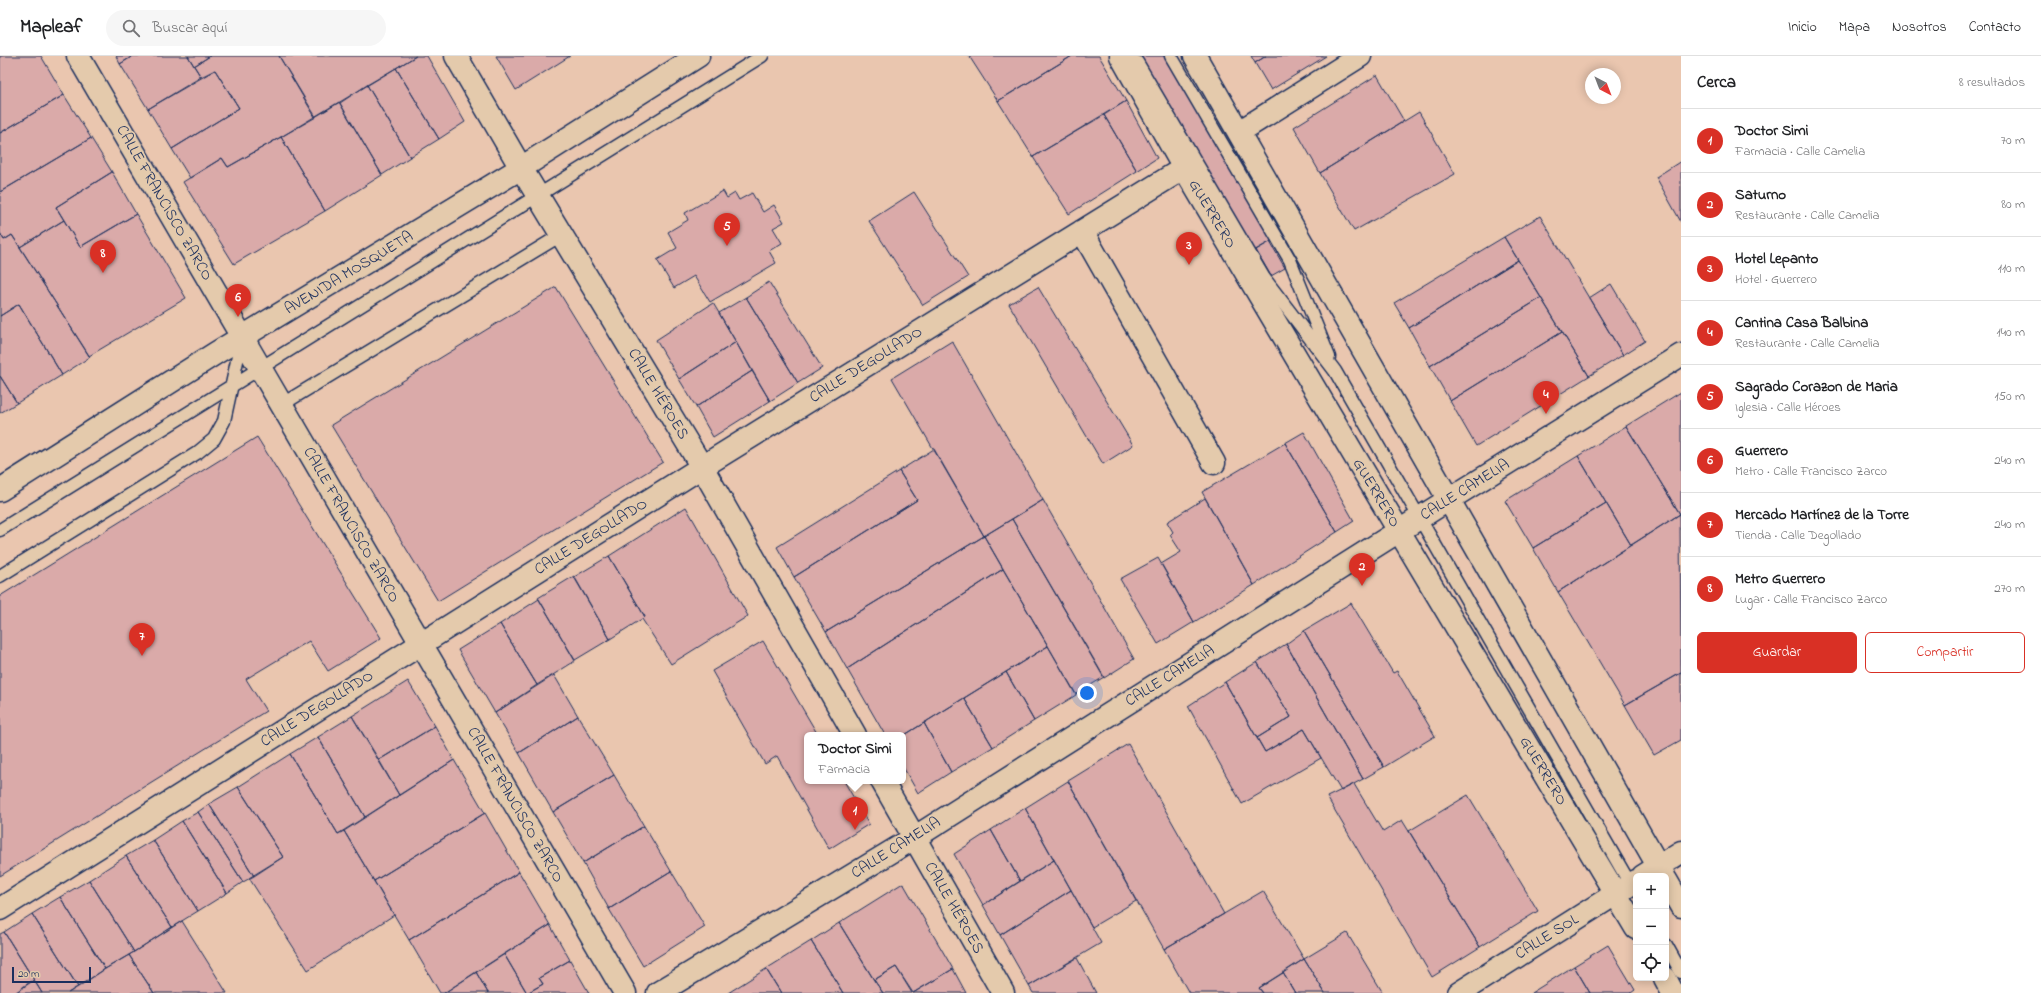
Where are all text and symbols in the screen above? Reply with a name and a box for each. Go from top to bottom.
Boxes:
search box [106,10,386,46]
text: Mapleaf [20,14,82,41]
icon: search [120,17,142,39]
text: Buscar aquí [152,17,227,39]
text: Inicio [1788,17,1817,38]
text: Mapa [1839,17,1870,38]
text: Nosotros [1892,17,1947,38]
text: Contacto [1969,17,2021,38]
north arrow [1585,68,1621,104]
text: Cerca [1697,70,1736,95]
text: 8 resultados [1959,73,2025,92]
text: Doctor Simi [1735,120,1808,142]
street label: CALLE FRANCISCO ZARCO [109,121,219,285]
text: 1 [1708,131,1712,150]
text: 70 m [2001,131,2025,150]
text: Farmacia · Calle Camelia [1735,142,1865,161]
street label: GUERRERO [1182,175,1242,253]
text: Saturno [1735,184,1786,206]
text: 2 [1707,195,1713,214]
text: 80 m [2001,195,2025,214]
text: Restaurante · Calle Camelia [1735,206,1880,225]
pin: 5 [714,213,740,246]
street label: AVENIDA MOSQUETA [280,225,418,321]
pin: 3 [1176,232,1202,265]
pin: 8 [90,240,116,273]
text: Hotel Lepanto [1735,248,1818,270]
text: 3 [1707,259,1713,278]
text: 110 m [1998,259,2025,278]
text: Hotel · Guerrero [1735,270,1817,289]
pin: 6 [225,284,251,317]
text: Cantina Casa Balbina [1735,312,1868,334]
street label: CALLE DEGOLLADO [805,320,927,410]
text: 4 [1707,323,1713,342]
text: 140 m [1997,323,2025,342]
text: Restaurante · Calle Camelia [1735,334,1880,353]
street label: CALLE HÉROES [621,344,695,444]
text: Sagrado Corazon de Maria [1735,376,1898,398]
pin: 4 [1533,381,1559,414]
text: 5 [1706,387,1714,406]
text: 150 m [1994,387,2025,406]
text: Iglesia · Calle Héroes [1735,398,1841,417]
text: Guerrero [1735,440,1788,462]
street label: CALLE FRANCISCO ZARCO [296,443,406,607]
text: 6 [1707,451,1713,470]
text: 240 m [1994,451,2025,470]
street label: CALLE CAMELIA [1415,453,1515,527]
street label: GUERRERO [1346,454,1406,532]
text: Metro · Calle Francisco Zarco [1735,462,1887,481]
street label: CALLE DEGOLLADO [530,492,652,582]
text: Mercado Martínez de la Torre [1735,504,1909,526]
text: 7 [1707,515,1713,534]
text: 240 m [1994,515,2025,534]
text: Tienda · Calle Degollado [1735,526,1861,545]
pin: 2 [1349,553,1375,586]
text: Metro Guerrero [1735,568,1825,590]
text: 8 [1708,579,1712,598]
text: 270 m [1994,579,2025,598]
text: Lugar · Calle Francisco Zarco [1735,590,1887,609]
pin: 7 [129,623,155,656]
button: Guardar [1697,632,1857,673]
button: Compartir [1865,632,2025,673]
street label: CALLE CAMELIA [1120,639,1220,713]
street label: CALLE DEGOLLADO [256,664,378,754]
your location [1077,683,1097,703]
street label: CALLE FRANCISCO ZARCO [460,723,570,887]
popup [804,732,906,784]
street label: GUERRERO [1513,732,1573,810]
text: Doctor Simi [818,738,892,760]
text: Farmacia [818,760,870,779]
pin: 1 [842,797,868,830]
street label: CALLE CAMELIA [846,811,946,885]
street label: CALLE HÉROES [918,858,990,958]
map controls [1633,873,1669,981]
button: + [1633,873,1669,909]
street label: CALLE SOL [1511,908,1583,966]
button: − [1633,909,1669,945]
button: locate [1633,945,1669,981]
scale bar [12,965,91,984]
text: 20 m [18,966,40,982]

